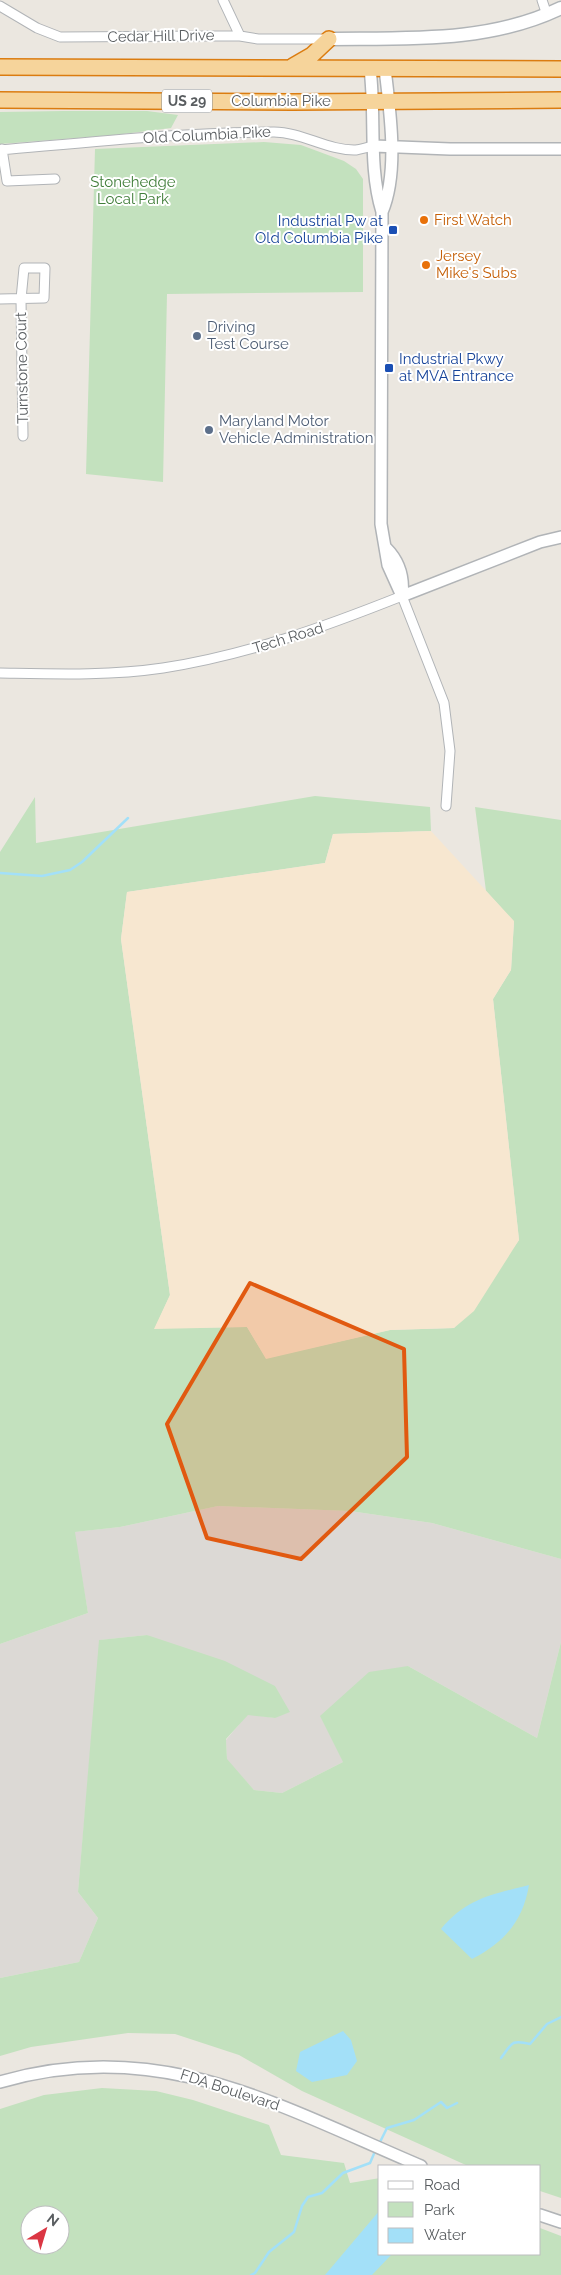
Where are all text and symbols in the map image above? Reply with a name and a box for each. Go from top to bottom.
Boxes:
street label: Cedar Hill Drive [107,26,215,46]
road number: US 29 [162,90,212,112]
street label: Columbia Pike [231,92,331,110]
street label: Old Columbia Pike [143,123,272,147]
park label: Stonehedge Local Park [90,173,176,208]
place label: First Watch [434,211,512,229]
place label: Industrial Pw at Old Columbia Pike [255,212,383,247]
marker: First Watch [418,214,430,226]
marker: Industrial Pw at Old Columbia Pike [387,224,399,236]
place label: Jersey Mike's Subs [436,247,517,282]
marker: Jersey Mike's Subs [420,259,432,271]
street label: Turnstone Court [12,312,32,424]
place label: Driving Test Course [207,318,289,353]
marker: Driving Test Course [191,330,203,342]
place label: Industrial Pkwy at MVA Entrance [399,350,514,385]
marker: Industrial Pkwy at MVA Entrance [383,362,395,374]
place label: Maryland Motor Vehicle Administration [219,412,373,447]
marker: Maryland Motor Vehicle Administration [203,424,215,436]
street label: Tech Road [250,619,326,657]
street label: FDA Boulevard [178,2065,282,2115]
legend [378,2165,541,2255]
text: Road [424,2176,460,2194]
text: Park [424,2201,455,2219]
north arrow [20,2205,70,2255]
text: N [44,2210,62,2229]
text: Water [424,2226,467,2244]

